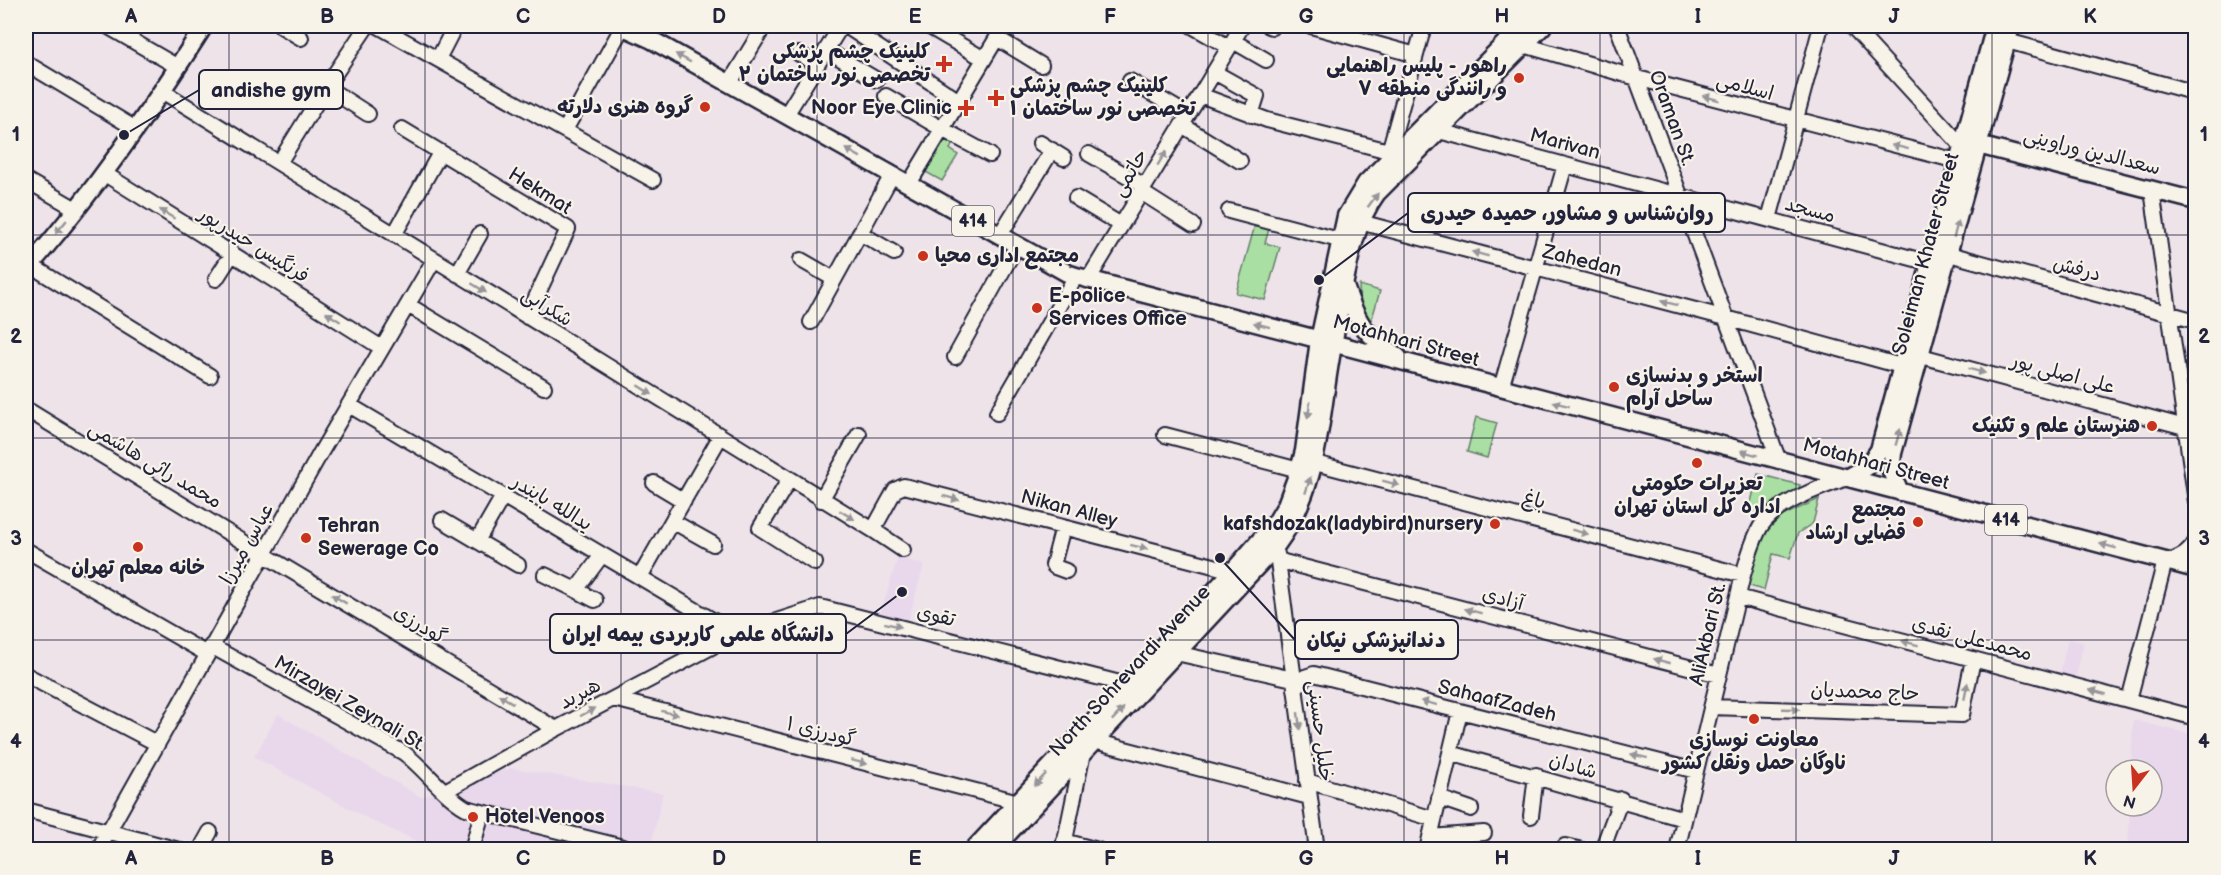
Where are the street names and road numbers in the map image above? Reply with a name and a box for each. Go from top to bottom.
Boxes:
street label: Oraman St. [1644,67,1700,169]
street label: اسلامی [1714,68,1776,106]
street label: Marivan [1527,123,1603,165]
street label: سعدالدین وراوینی [2021,123,2163,181]
street label: حاتمی [1107,145,1153,201]
street label: Soleiman Khater Street [1887,150,1965,358]
street label: Hekmat [504,162,576,220]
street label: مسجد [1782,192,1838,228]
street label: فرنگیس حیدرپور [193,200,314,289]
road number: 414 [952,206,994,236]
street label: Zahedan [1539,239,1624,282]
street label: درفش [2050,251,2104,287]
street label: شکرآبی [517,282,577,332]
street label: Motahhari Street [1330,310,1482,372]
street label: علی اصلی پور [2007,348,2117,399]
street label: محمد راثی هاشمی [84,416,226,514]
street label: Motahhari Street [1800,433,1952,495]
street label: یدالله بایندر [506,469,597,536]
street label: Nikan Alley [1018,485,1120,533]
street label: باغ [1519,485,1548,516]
street label: عباس میرزا [215,499,279,589]
road number: 414 [1985,505,2027,535]
street label: North Sohrevardi Avenue [1044,580,1216,762]
street label: AliAkbari St. [1684,580,1732,688]
street label: آزادی [1479,582,1528,616]
street label: گودرزی [389,600,451,650]
street label: تقوی [914,600,958,632]
street label: محمدعلی نقدی [1909,611,2035,667]
street label: Mirzayei Zeynali St. [270,651,430,757]
street label: هیربد [555,673,605,715]
street label: SahaafZadeh [1435,675,1559,727]
street label: حاج محمدیان [1810,678,1920,707]
street label: خلیل حسینی [1302,679,1338,783]
street label: گودرزی ۱ [784,712,858,752]
street label: شادان [1546,748,1600,784]

